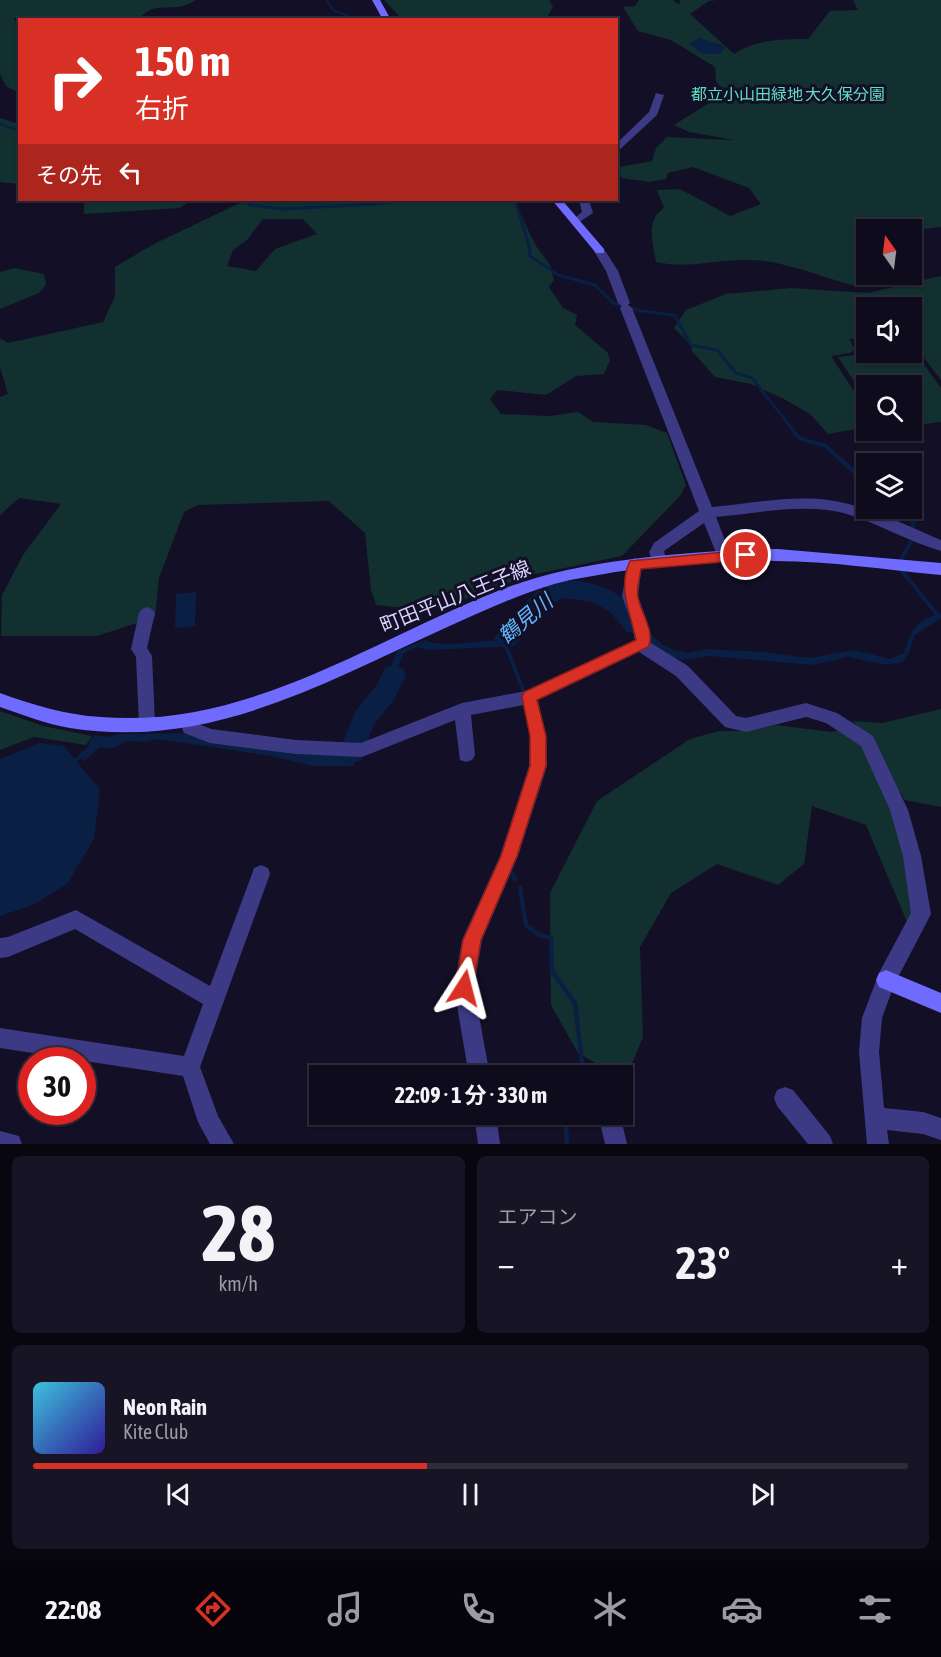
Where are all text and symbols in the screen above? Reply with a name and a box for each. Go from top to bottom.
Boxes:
text: 150 m [135,37,230,85]
icon: right [36,42,114,120]
park label: 都立小山田緑地 大久保分園 [691,85,885,103]
text: 右折 [135,93,189,124]
icon: left [114,156,147,189]
text: その先 [36,162,102,188]
north arrow [856,219,922,285]
map controls [856,219,922,519]
button: sound [856,297,922,363]
button: search [856,375,922,441]
button: layers [856,453,922,519]
pin [720,529,771,580]
icon: arrive [729,538,762,571]
street label: 町田平山八王子線 [377,555,533,637]
water label: 鶴見川 [493,587,558,647]
position arrow [432,956,496,1020]
speed limit sign: 30 [18,1047,96,1125]
text: 22:09 · 1 分 · 330 m [395,1082,547,1108]
text: 28 [202,1188,275,1278]
text: エアコン [498,1205,578,1228]
text: 23° [675,1237,730,1289]
text: − [498,1244,515,1282]
text: + [891,1244,908,1282]
text: km/h [218,1272,258,1295]
text: Neon Rain [123,1394,207,1420]
text: Kite Club [123,1420,188,1443]
icon: previous [162,1478,195,1511]
icon: pause [454,1478,487,1511]
icon: next [746,1478,779,1511]
icon: directions [192,1588,234,1630]
icon: music [324,1588,366,1630]
icon: phone [457,1588,499,1630]
icon: climate [589,1588,631,1630]
icon: car [721,1588,763,1630]
icon: filters [854,1588,896,1630]
text: 22:08 [45,1594,101,1625]

